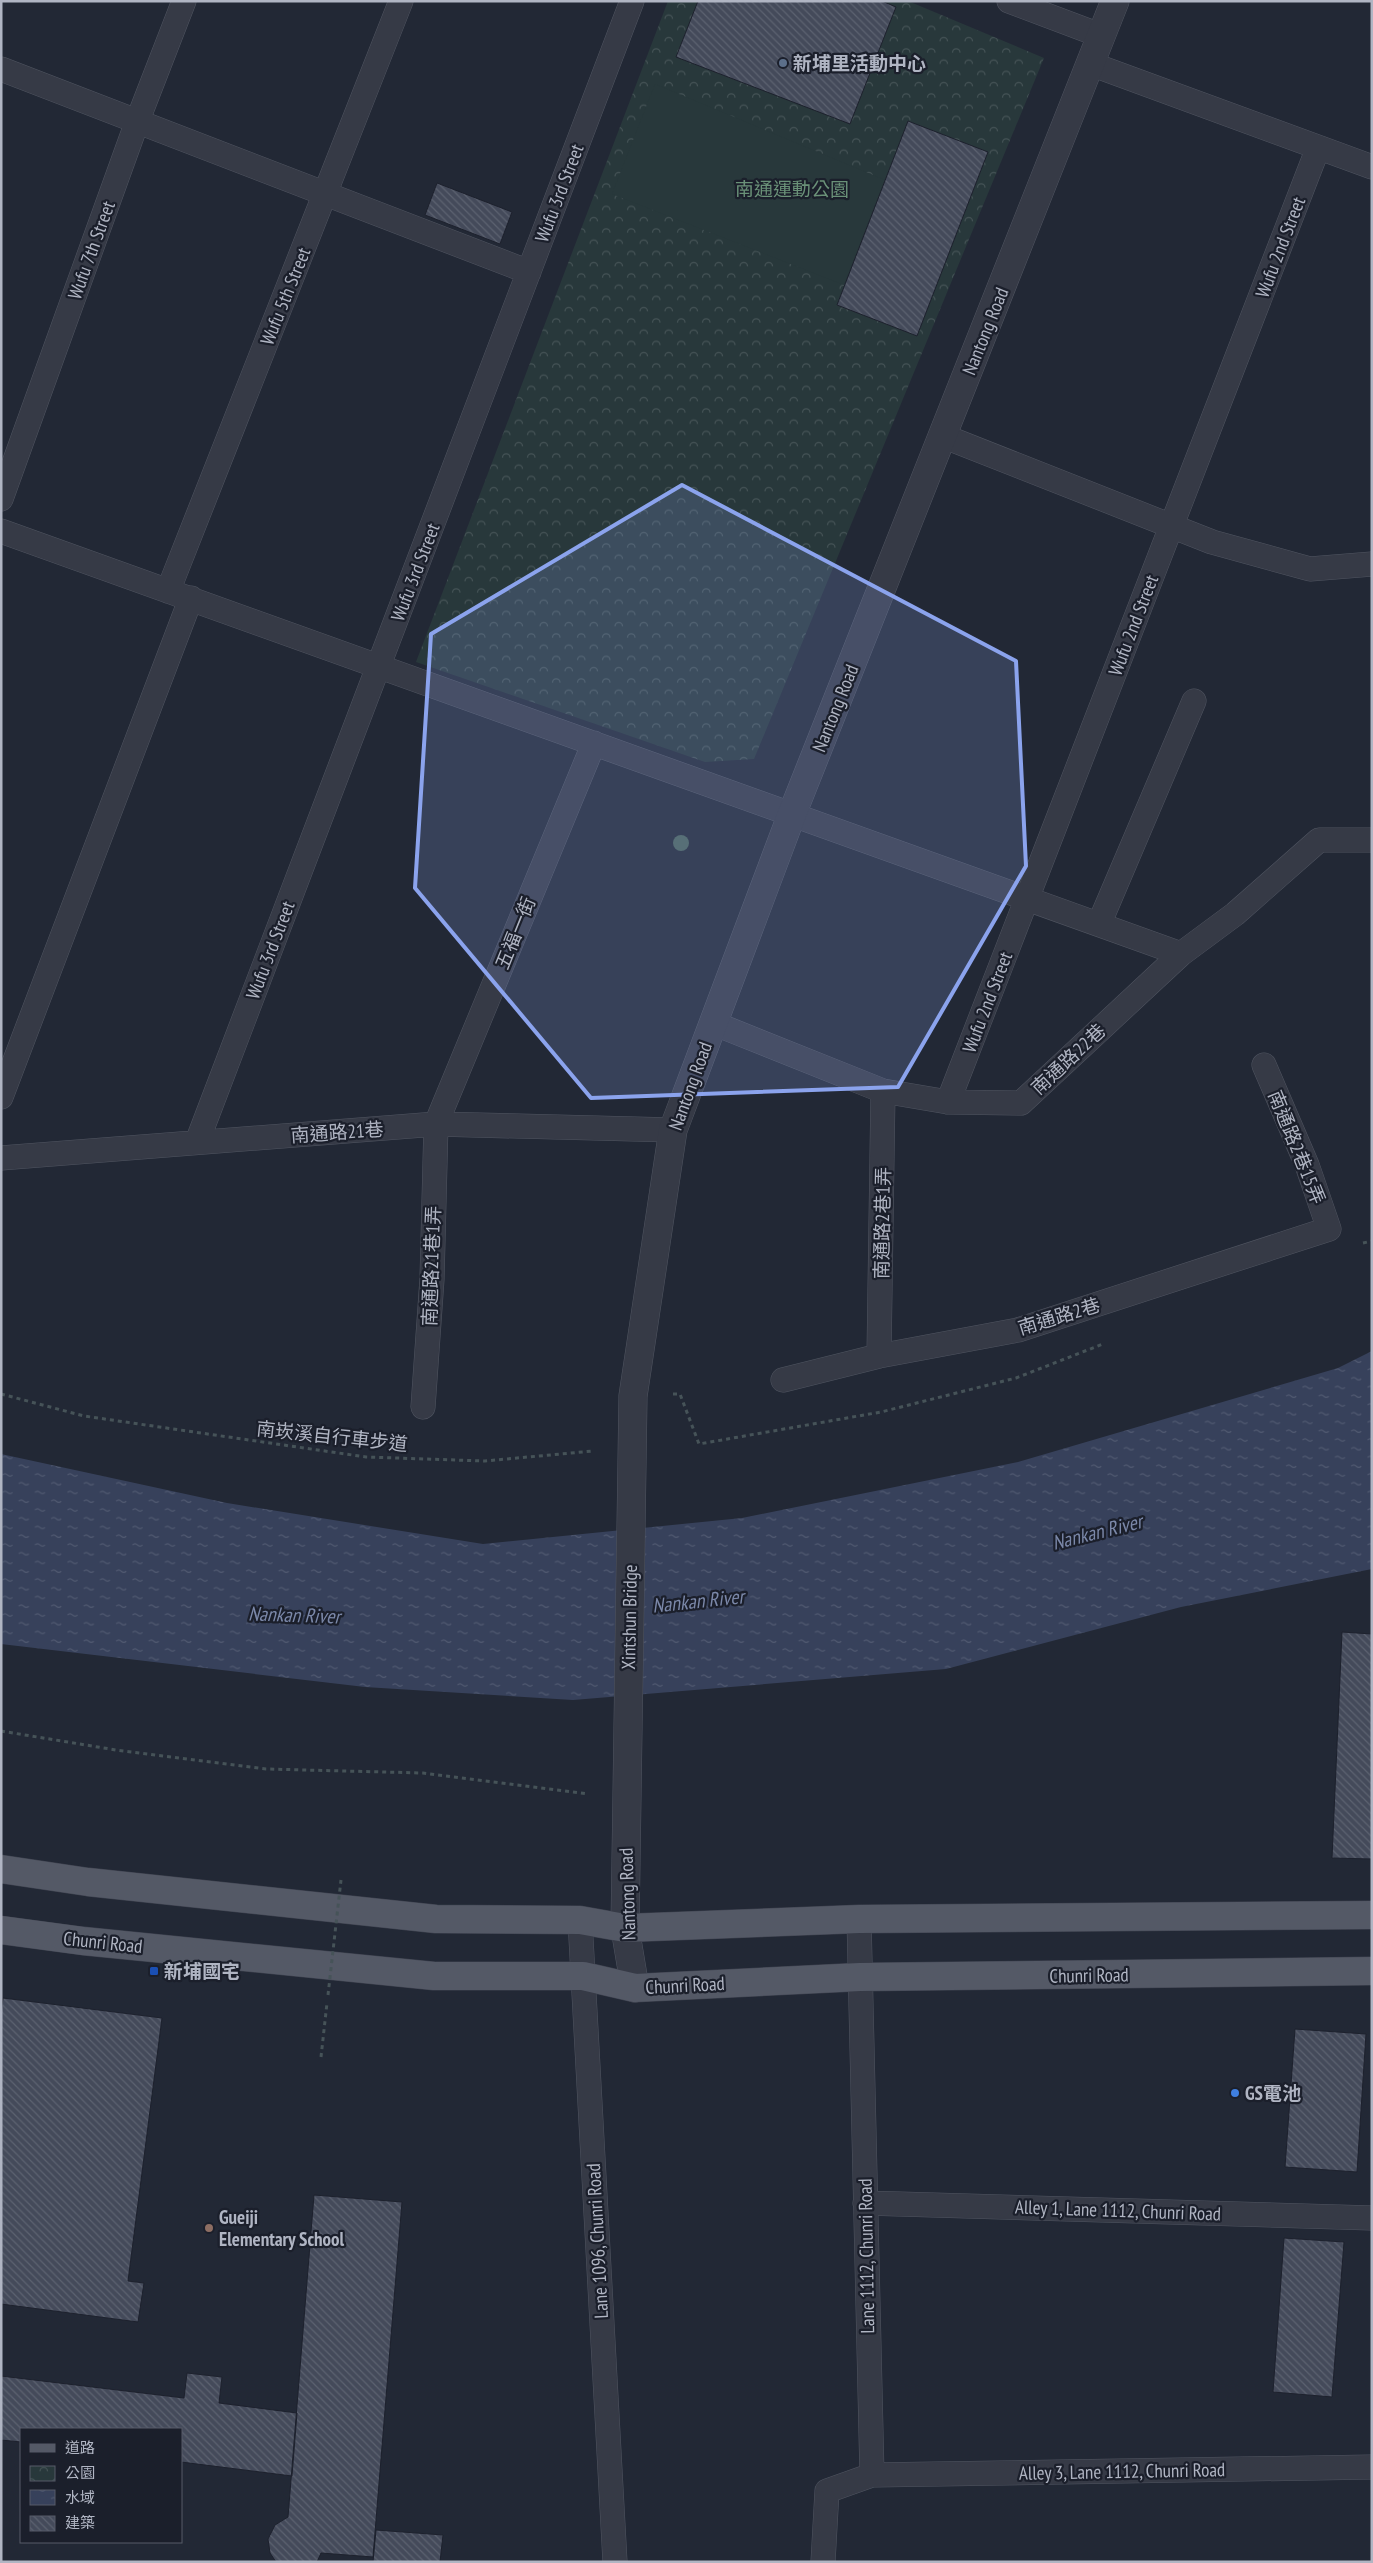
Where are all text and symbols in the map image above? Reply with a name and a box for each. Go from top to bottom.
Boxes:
place label: 新埔里活動中心 [793,51,926,75]
marker: 新埔里活動中心 [777,57,789,69]
street label: Wufu 3rd Street [529,140,589,245]
park label: 南通運動公園 [735,177,849,201]
street label: Wufu 2nd Street [1250,193,1310,301]
street label: Wufu 7th Street [62,197,120,302]
street label: Wufu 5th Street [255,243,316,348]
street label: Nantong Road [957,284,1013,378]
street label: Wufu 3rd Street [385,519,445,624]
street label: Wufu 2nd Street [1103,571,1163,679]
street label: Nantong Road [807,661,863,755]
street label: 五福一街 [490,893,540,973]
street label: Wufu 3rd Street [240,897,300,1002]
street label: Wufu 2nd Street [957,948,1017,1056]
street label: 南通路22巷 [1026,1018,1110,1100]
street label: Nantong Road [663,1038,717,1134]
street label: 南通路2巷15弄 [1263,1087,1331,1207]
street label: 南通路21巷 [290,1117,384,1147]
street label: 南通路2巷1弄 [869,1167,895,1279]
street label: 南通路21巷1弄 [417,1205,445,1327]
street label: 南通路2巷 [1015,1292,1103,1340]
street label: 南崁溪自行車步道 [255,1416,409,1456]
water label: Nankan River [1049,1508,1147,1556]
street label: Xintshun Bridge [616,1564,642,1670]
water label: Nankan River [651,1583,747,1619]
water label: Nankan River [248,1600,343,1630]
street label: Nantong Road [613,1847,641,1941]
street label: Chunri Road [62,1926,144,1958]
place label: 新埔國宅 [164,1959,240,1983]
street label: Chunri Road [1049,1962,1129,1988]
marker: 新埔國宅 [148,1965,160,1977]
street label: Chunri Road [645,1971,725,1999]
place label: GS電池 [1245,2081,1301,2105]
marker: GS電池 [1229,2087,1241,2099]
street label: Lane 1096, Chunri Road [581,2163,613,2319]
street label: Lane 1112, Chunri Road [853,2178,879,2334]
street label: Alley 1, Lane 1112, Chunri Road [1015,2194,1221,2226]
place label: Gueiji Elementary School [219,2205,344,2251]
marker: Gueiji Elementary School [203,2222,215,2234]
legend [20,2428,182,2543]
text: 道路 [65,2438,95,2457]
street label: Alley 3, Lane 1112, Chunri Road [1019,2457,1225,2485]
text: 公園 [65,2463,95,2482]
text: 水域 [65,2488,95,2507]
text: 建築 [65,2513,95,2532]

